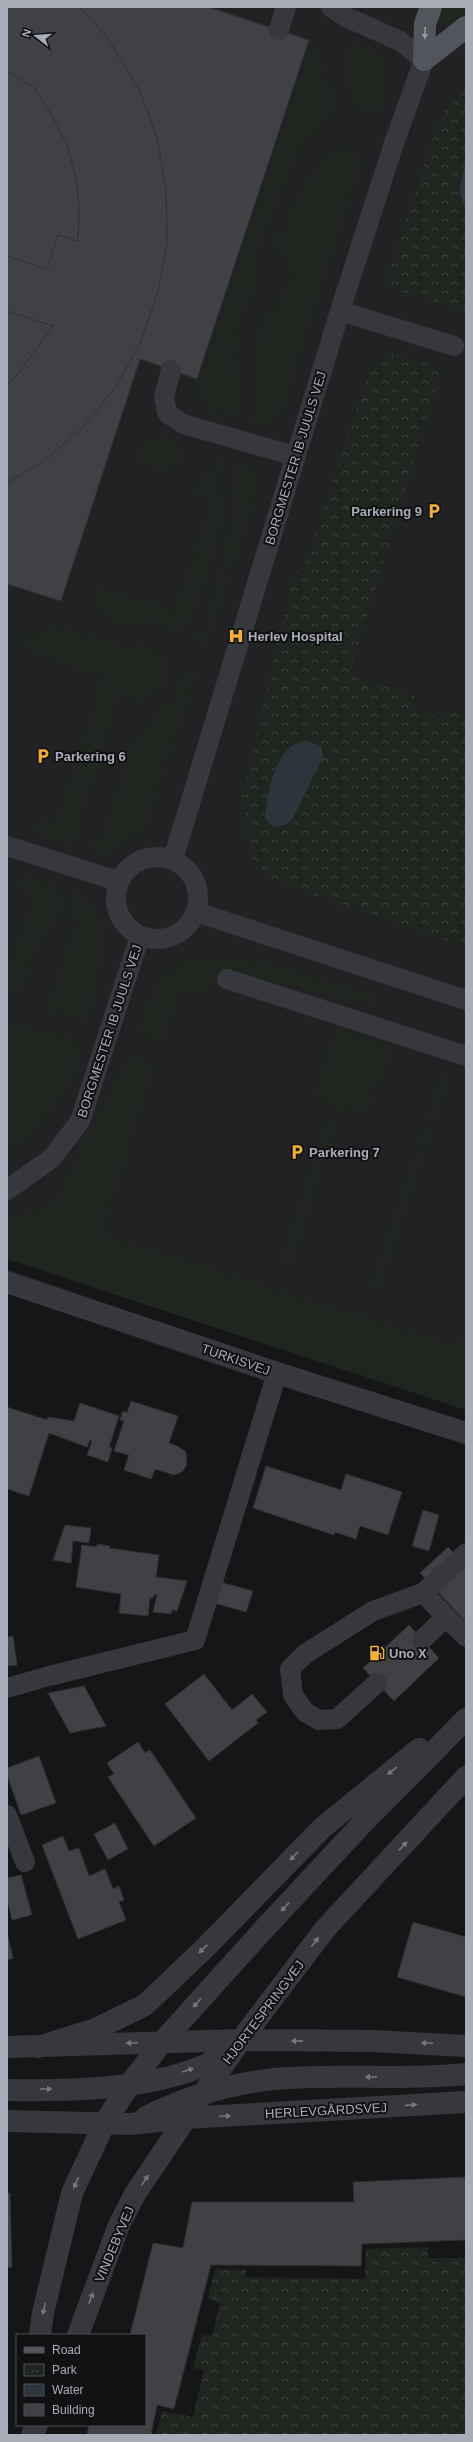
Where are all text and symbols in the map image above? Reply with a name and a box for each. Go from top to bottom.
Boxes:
north arrow [16,16,56,56]
text: N [20,27,33,39]
one-way arrow [422,27,428,40]
street label: BORGMESTER IB JUULS VEJ [262,370,329,547]
parking icon: Parkering 9 [425,502,443,520]
place label: Parkering 9 [351,504,422,519]
hospital icon: Herlev Hospital [227,627,245,645]
place label: Herlev Hospital [248,629,343,644]
parking icon: Parkering 6 [34,747,52,765]
place label: Parkering 6 [55,749,126,764]
street label: BORGMESTER IB JUULS VEJ [74,943,145,1119]
parking icon: Parkering 7 [288,1143,306,1161]
place label: Parkering 7 [309,1145,380,1160]
street label: TURKISVEJ [200,1341,272,1378]
fuel station icon: Uno X [368,1644,386,1662]
place label: Uno X [389,1646,427,1661]
one-way arrow [387,1766,398,1775]
one-way arrow [398,1841,407,1851]
one-way arrow [289,1851,299,1861]
one-way arrow [280,1902,289,1912]
one-way arrow [311,1937,319,1947]
one-way arrow [198,1944,208,1954]
street label: HJORTESPRINGVEJ [220,1958,307,2067]
one-way arrow [193,1998,202,2009]
one-way arrow [290,2038,303,2044]
one-way arrow [126,2039,138,2046]
one-way arrow [421,2040,433,2047]
one-way arrow [182,2067,194,2073]
one-way arrow [364,2074,377,2080]
one-way arrow [40,2086,53,2092]
street label: HERLEVGÅRDSVEJ [265,2100,387,2121]
one-way arrow [405,2102,417,2109]
one-way arrow [219,2113,232,2119]
one-way arrow [141,2175,149,2186]
one-way arrow [73,2177,79,2188]
street label: VINDEBYVEJ [92,2204,137,2284]
one-way arrow [89,2292,95,2304]
one-way arrow [41,2302,47,2315]
legend [16,2334,146,2426]
text: Road [52,2343,81,2357]
text: Park [52,2363,78,2377]
text: Water [52,2383,84,2397]
text: Building [52,2403,95,2417]

